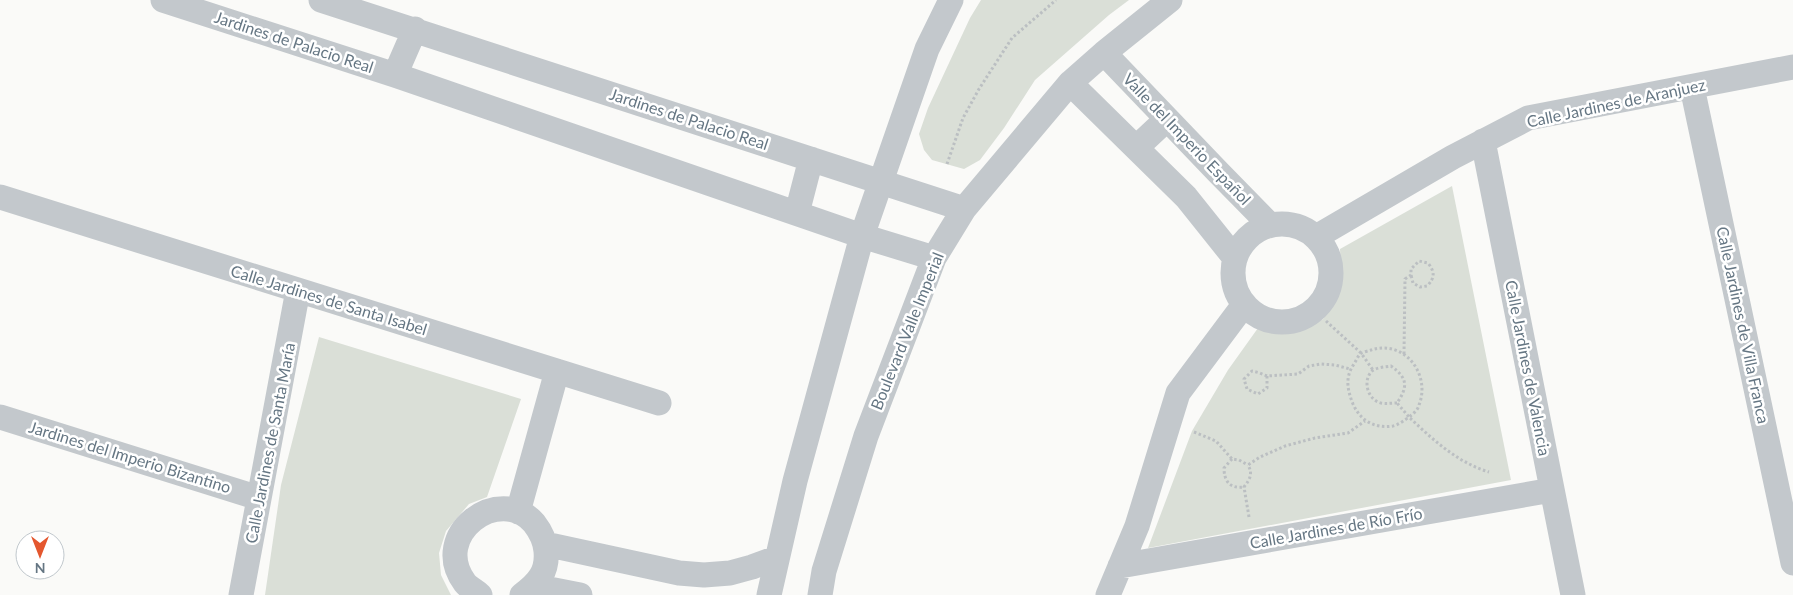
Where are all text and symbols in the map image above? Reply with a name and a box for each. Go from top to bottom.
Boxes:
street label: Jardines de Palacio Real [212,7,376,76]
street label: Valle del Imperio Español [1120,69,1255,208]
street label: Calle Jardines de Aranjuez [1525,74,1707,131]
street label: Jardines de Palacio Real [607,84,771,153]
street label: Calle Jardines de Villa Franca [1713,225,1774,425]
street label: Boulevard Valle Imperial [866,249,947,412]
street label: Calle Jardines de Santa Isabel [229,261,430,338]
street label: Calle Jardines de Valencia [1502,278,1555,457]
street label: Calle Jardines de Santa María [241,341,298,545]
street label: Jardines del Imperio Bizantino [27,417,233,496]
street label: Calle Jardines de Río Frío [1248,503,1424,552]
north arrow [15,530,65,580]
text: N [35,560,45,577]

